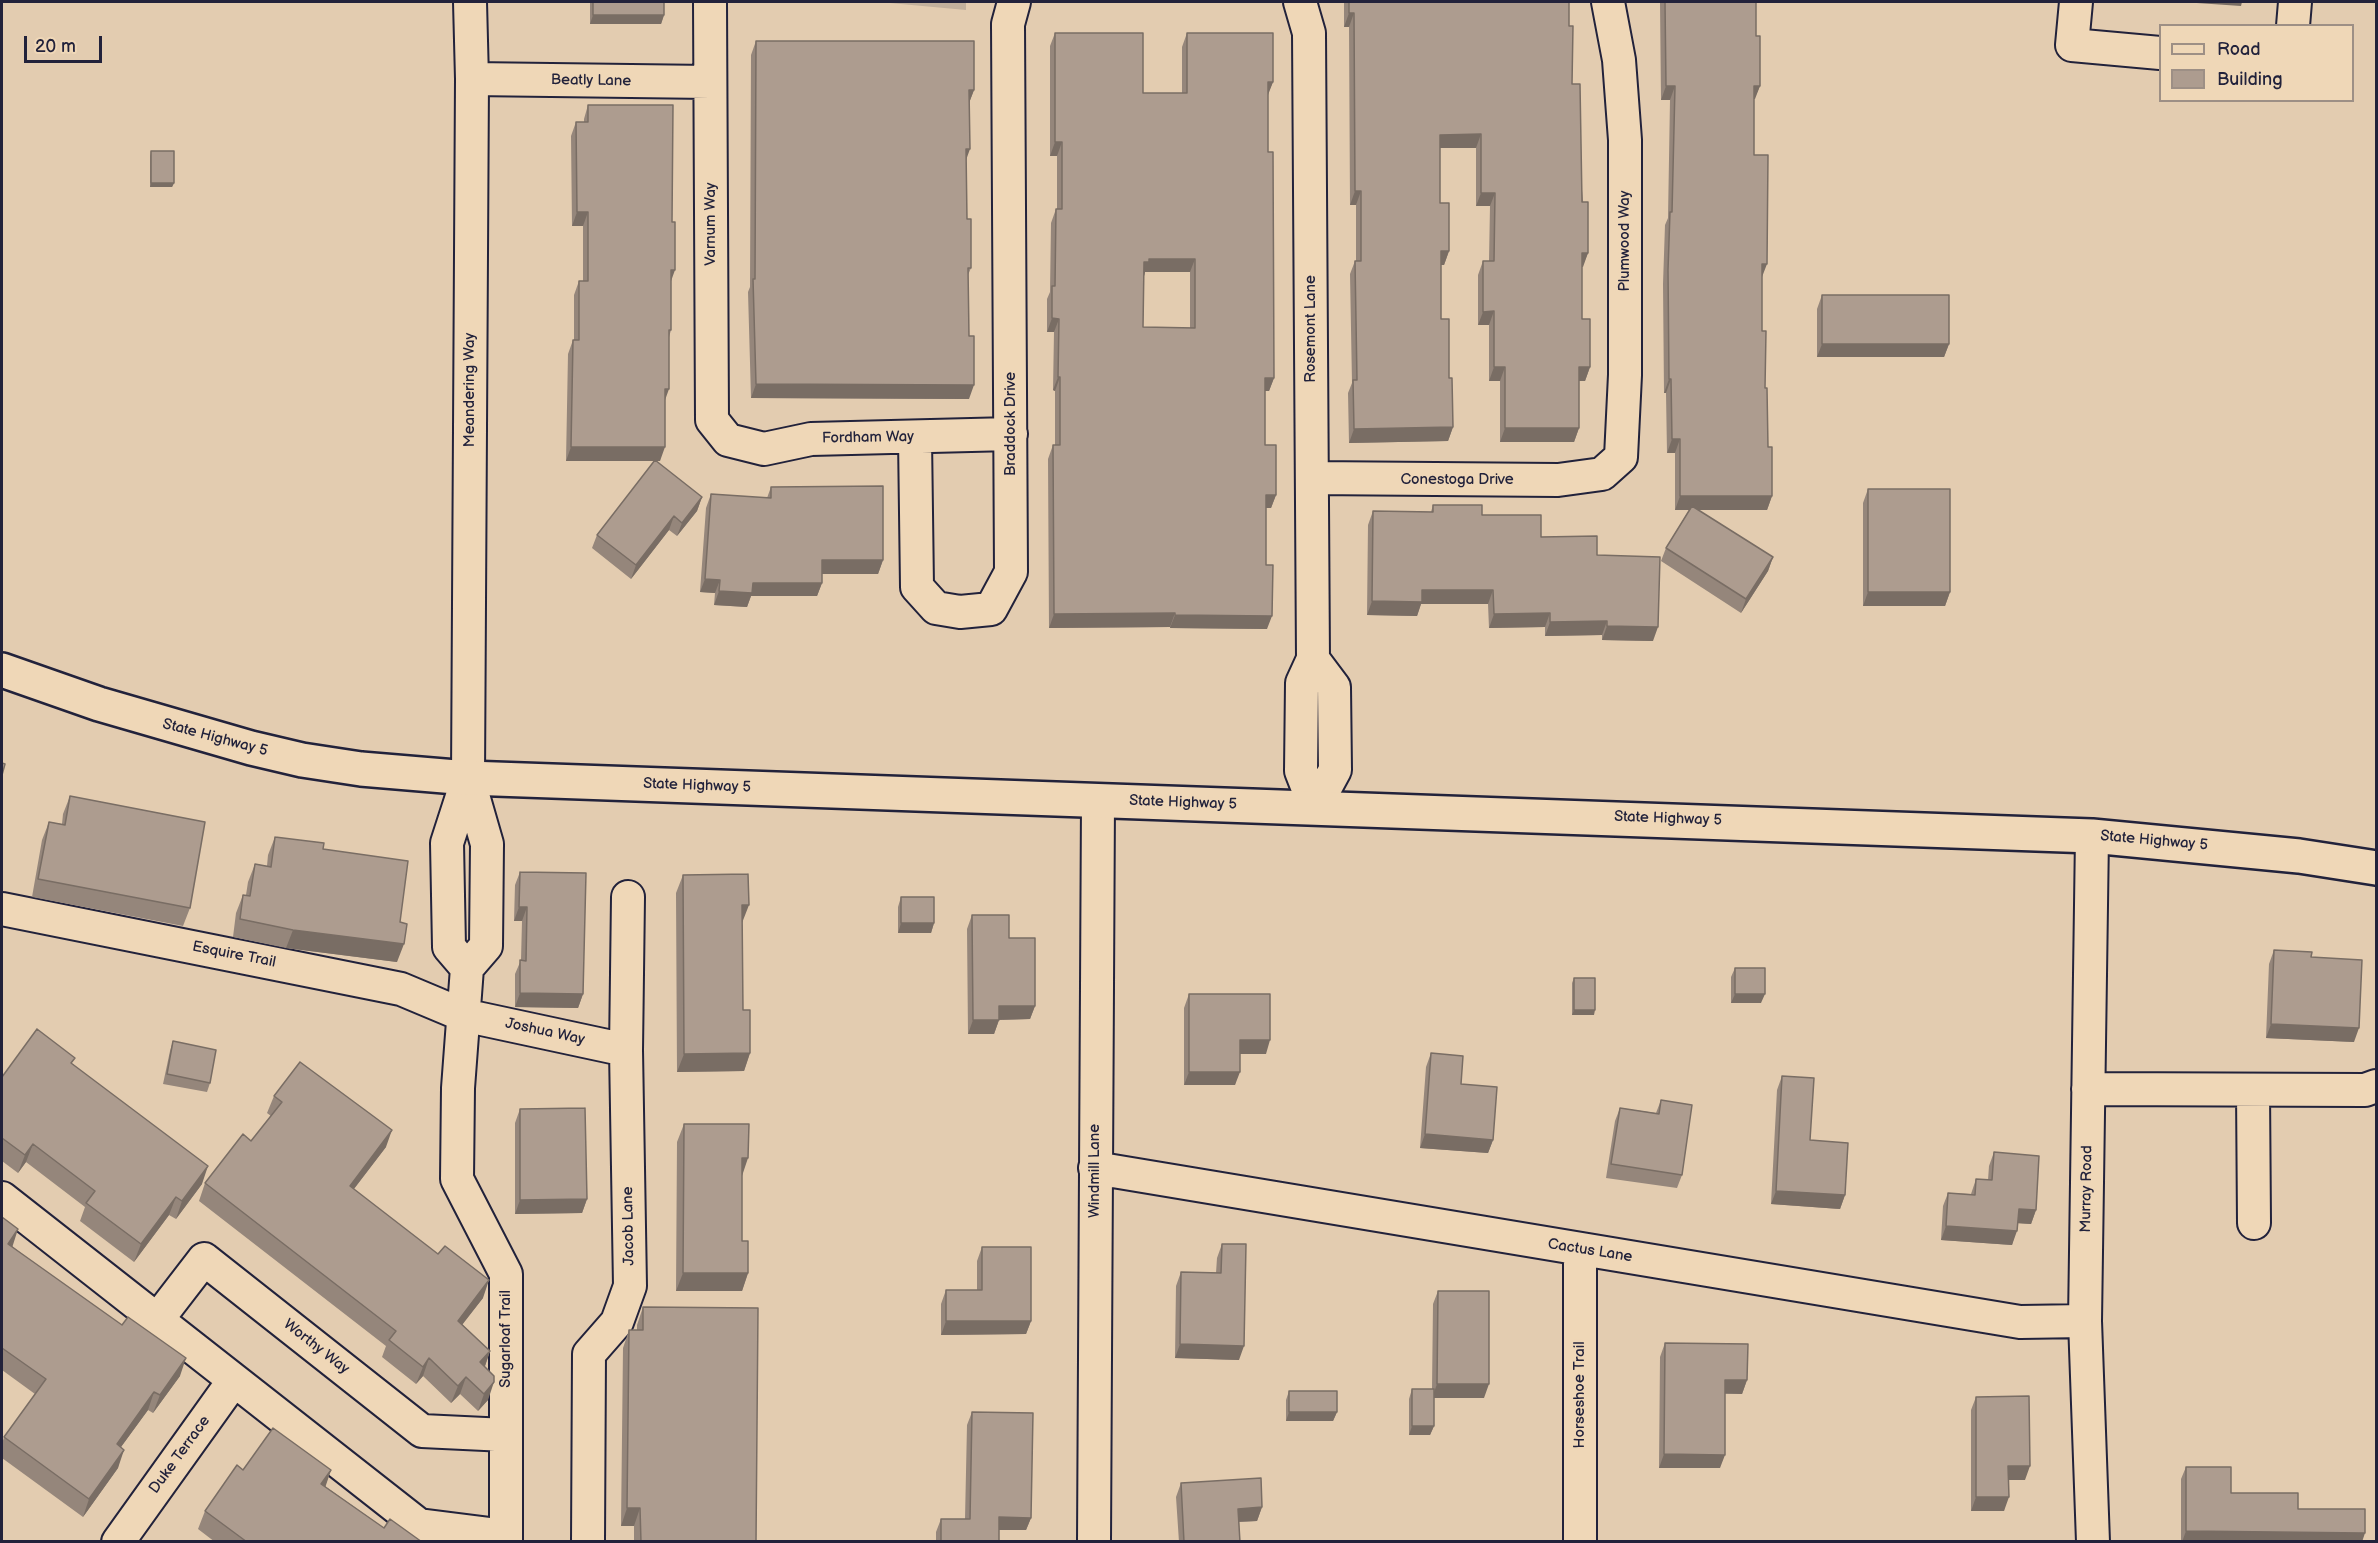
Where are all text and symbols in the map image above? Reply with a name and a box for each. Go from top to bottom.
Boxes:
scale bar [27,24,105,62]
legend [2159,24,2354,102]
text: 20 m [35,36,76,57]
text: Road [2217,39,2261,60]
text: Building [2217,69,2283,90]
street label: Beatly Lane [551,71,631,91]
street label: Varnum Way [702,182,720,266]
street label: Plumwood Way [1616,190,1634,292]
street label: Rosemont Lane [1302,275,1320,383]
street label: Meandering Way [461,333,479,447]
street label: Braddock Drive [1002,372,1020,476]
street label: Fordham Way [822,428,914,448]
street label: Conestoga Drive [1400,471,1514,489]
street label: State Highway 5 [161,715,269,761]
street label: State Highway 5 [643,775,751,797]
street label: State Highway 5 [1129,792,1237,814]
street label: State Highway 5 [1614,808,1722,830]
street label: State Highway 5 [2099,827,2209,855]
street label: Esquire Trail [191,938,277,972]
street label: Joshua Way [504,1015,586,1049]
street label: Windmill Lane [1086,1124,1104,1218]
street label: Murray Road [2077,1145,2097,1233]
street label: Jacob Lane [619,1186,639,1266]
street label: Cactus Lane [1546,1235,1634,1267]
street label: Sugarloaf Trail [497,1290,515,1388]
street label: Worthy Way [279,1316,353,1378]
street label: Horseshoe Trail [1571,1341,1589,1449]
street label: Duke Terrace [146,1413,214,1497]

